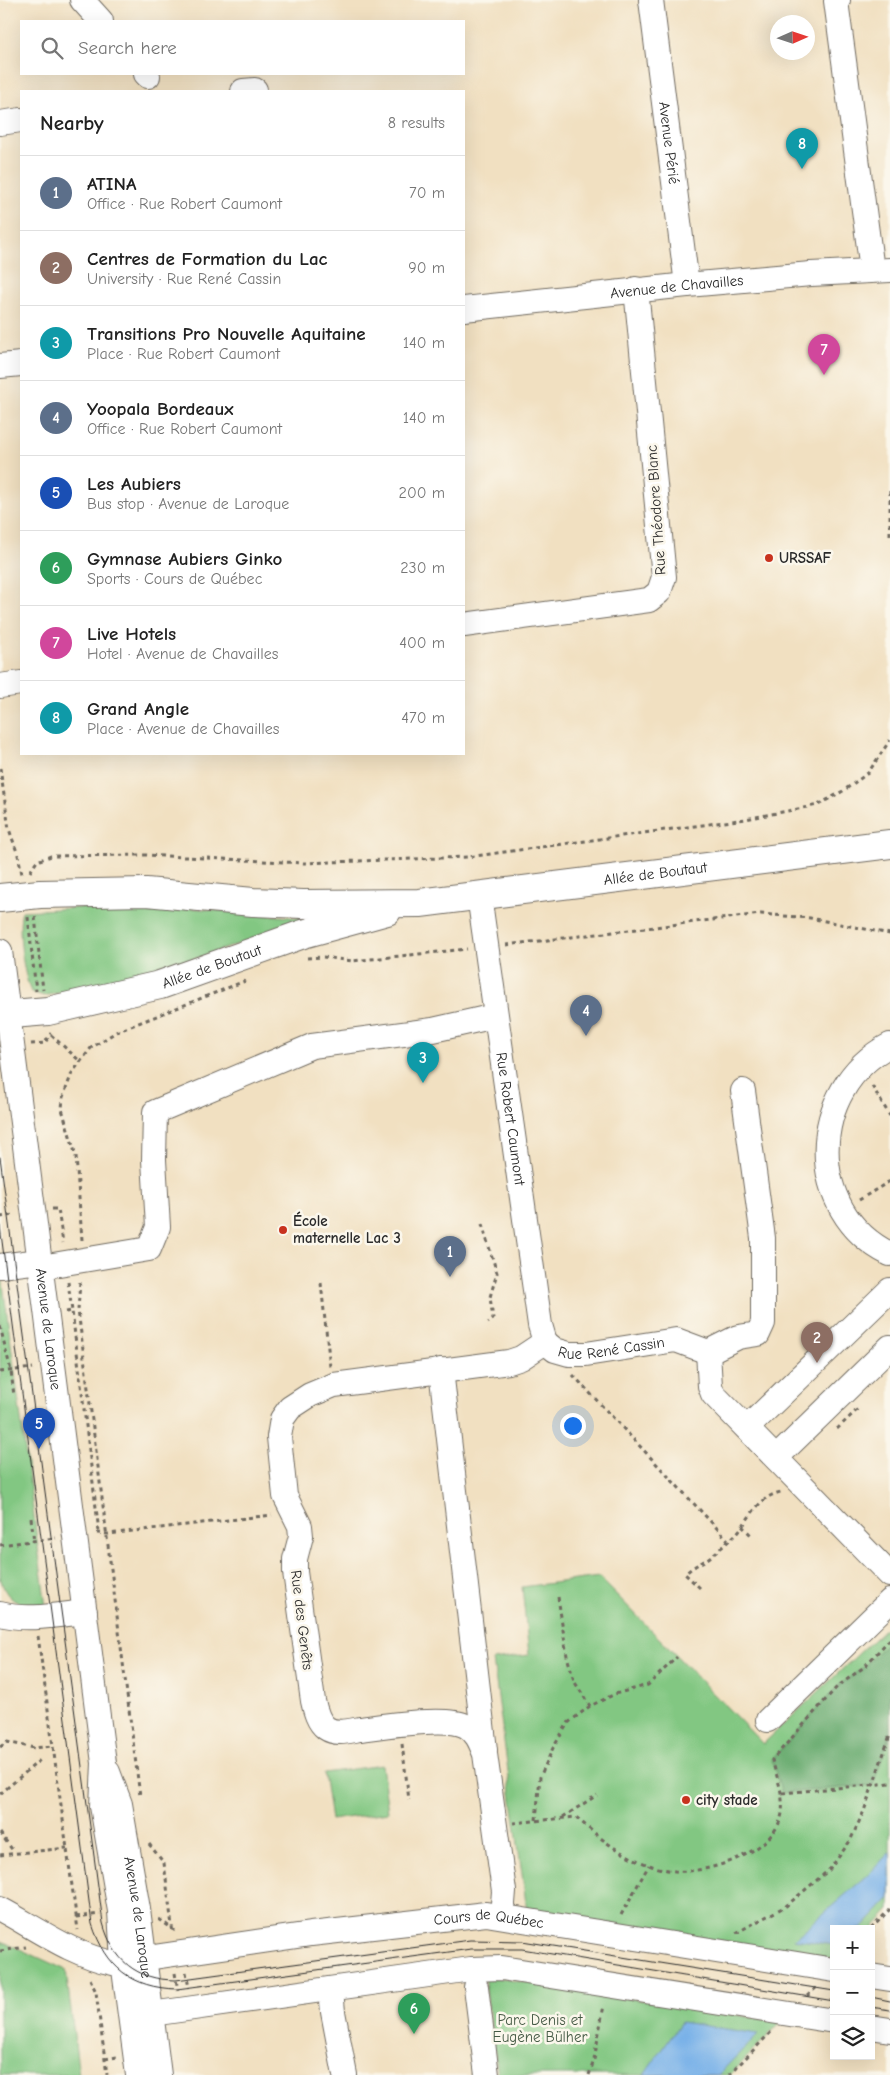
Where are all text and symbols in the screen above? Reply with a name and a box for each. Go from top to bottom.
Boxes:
north arrow [770,15,815,60]
search box [20,20,465,75]
icon: search [38,34,66,62]
text: Search here [78,37,177,59]
street label: Avenue Périé [655,101,683,186]
text: Nearby [40,111,104,135]
text: 8 results [388,114,445,132]
pin: 8 [786,128,818,169]
text: ATINA [87,173,136,195]
text: 1 [53,184,59,202]
text: 70 m [409,184,445,202]
text: Office · Rue Robert Caumont [87,195,282,213]
text: Centres de Formation du Lac [87,248,327,270]
text: 2 [52,259,60,277]
text: 90 m [408,259,445,277]
text: University · Rue René Cassin [87,270,281,288]
street label: Avenue de Chavailles [609,271,744,302]
text: Transitions Pro Nouvelle Aquitaine [87,323,366,345]
text: 3 [52,334,60,352]
text: 140 m [403,334,445,352]
pin: 7 [808,334,840,375]
text: Place · Rue Robert Caumont [87,345,280,363]
text: Yoopala Bordeaux [87,398,234,420]
text: 4 [52,409,60,427]
text: 140 m [403,409,445,427]
text: Office · Rue Robert Caumont [87,420,282,438]
street label: Rue Théodore Blanc [642,444,670,576]
text: Les Aubiers [87,473,181,495]
text: 5 [52,484,60,502]
text: 200 m [399,484,445,502]
text: Bus stop · Avenue de Laroque [87,495,289,513]
text: Gymnase Aubiers Ginko [87,548,282,570]
place label: URSSAF [779,549,831,567]
marker: URSSAF [763,552,775,564]
text: 6 [52,559,60,577]
text: 230 m [400,559,445,577]
text: Sports · Cours de Québec [87,570,262,588]
text: Live Hotels [87,623,176,645]
text: 7 [52,634,60,652]
text: 400 m [399,634,445,652]
text: Hotel · Avenue de Chavailles [87,645,279,663]
text: Grand Angle [87,698,189,720]
text: 8 [52,709,60,727]
text: 470 m [401,709,445,727]
text: Place · Avenue de Chavailles [87,720,279,738]
street label: Allée de Boutaut [603,858,709,889]
street label: Allée de Boutaut [160,940,264,993]
pin: 4 [570,995,602,1036]
pin: 3 [407,1042,439,1083]
street label: Rue Robert Caumont [492,1051,529,1187]
place label: École maternelle Lac 3 [293,1211,401,1247]
marker: École maternelle Lac 3 [277,1224,289,1236]
pin: 1 [434,1236,466,1277]
street label: Avenue de Laroque [32,1267,65,1391]
pin: 2 [801,1322,833,1363]
street label: Rue René Cassin [556,1333,666,1363]
pin: 5 [23,1408,55,1449]
your location [560,1413,586,1439]
street label: Rue des Genêts [287,1569,317,1671]
place label: city stade [696,1791,758,1809]
marker: city stade [680,1794,692,1806]
street label: Avenue de Laroque [120,1855,156,1980]
street label: Cours de Québec [433,1905,545,1932]
map controls [830,1925,875,2060]
button: + [830,1925,875,1970]
button: − [830,1970,875,2015]
pin: 6 [398,1993,430,2034]
park label: Parc Denis et Eugène Bülher [493,2011,587,2046]
button: layers [830,2015,875,2060]

